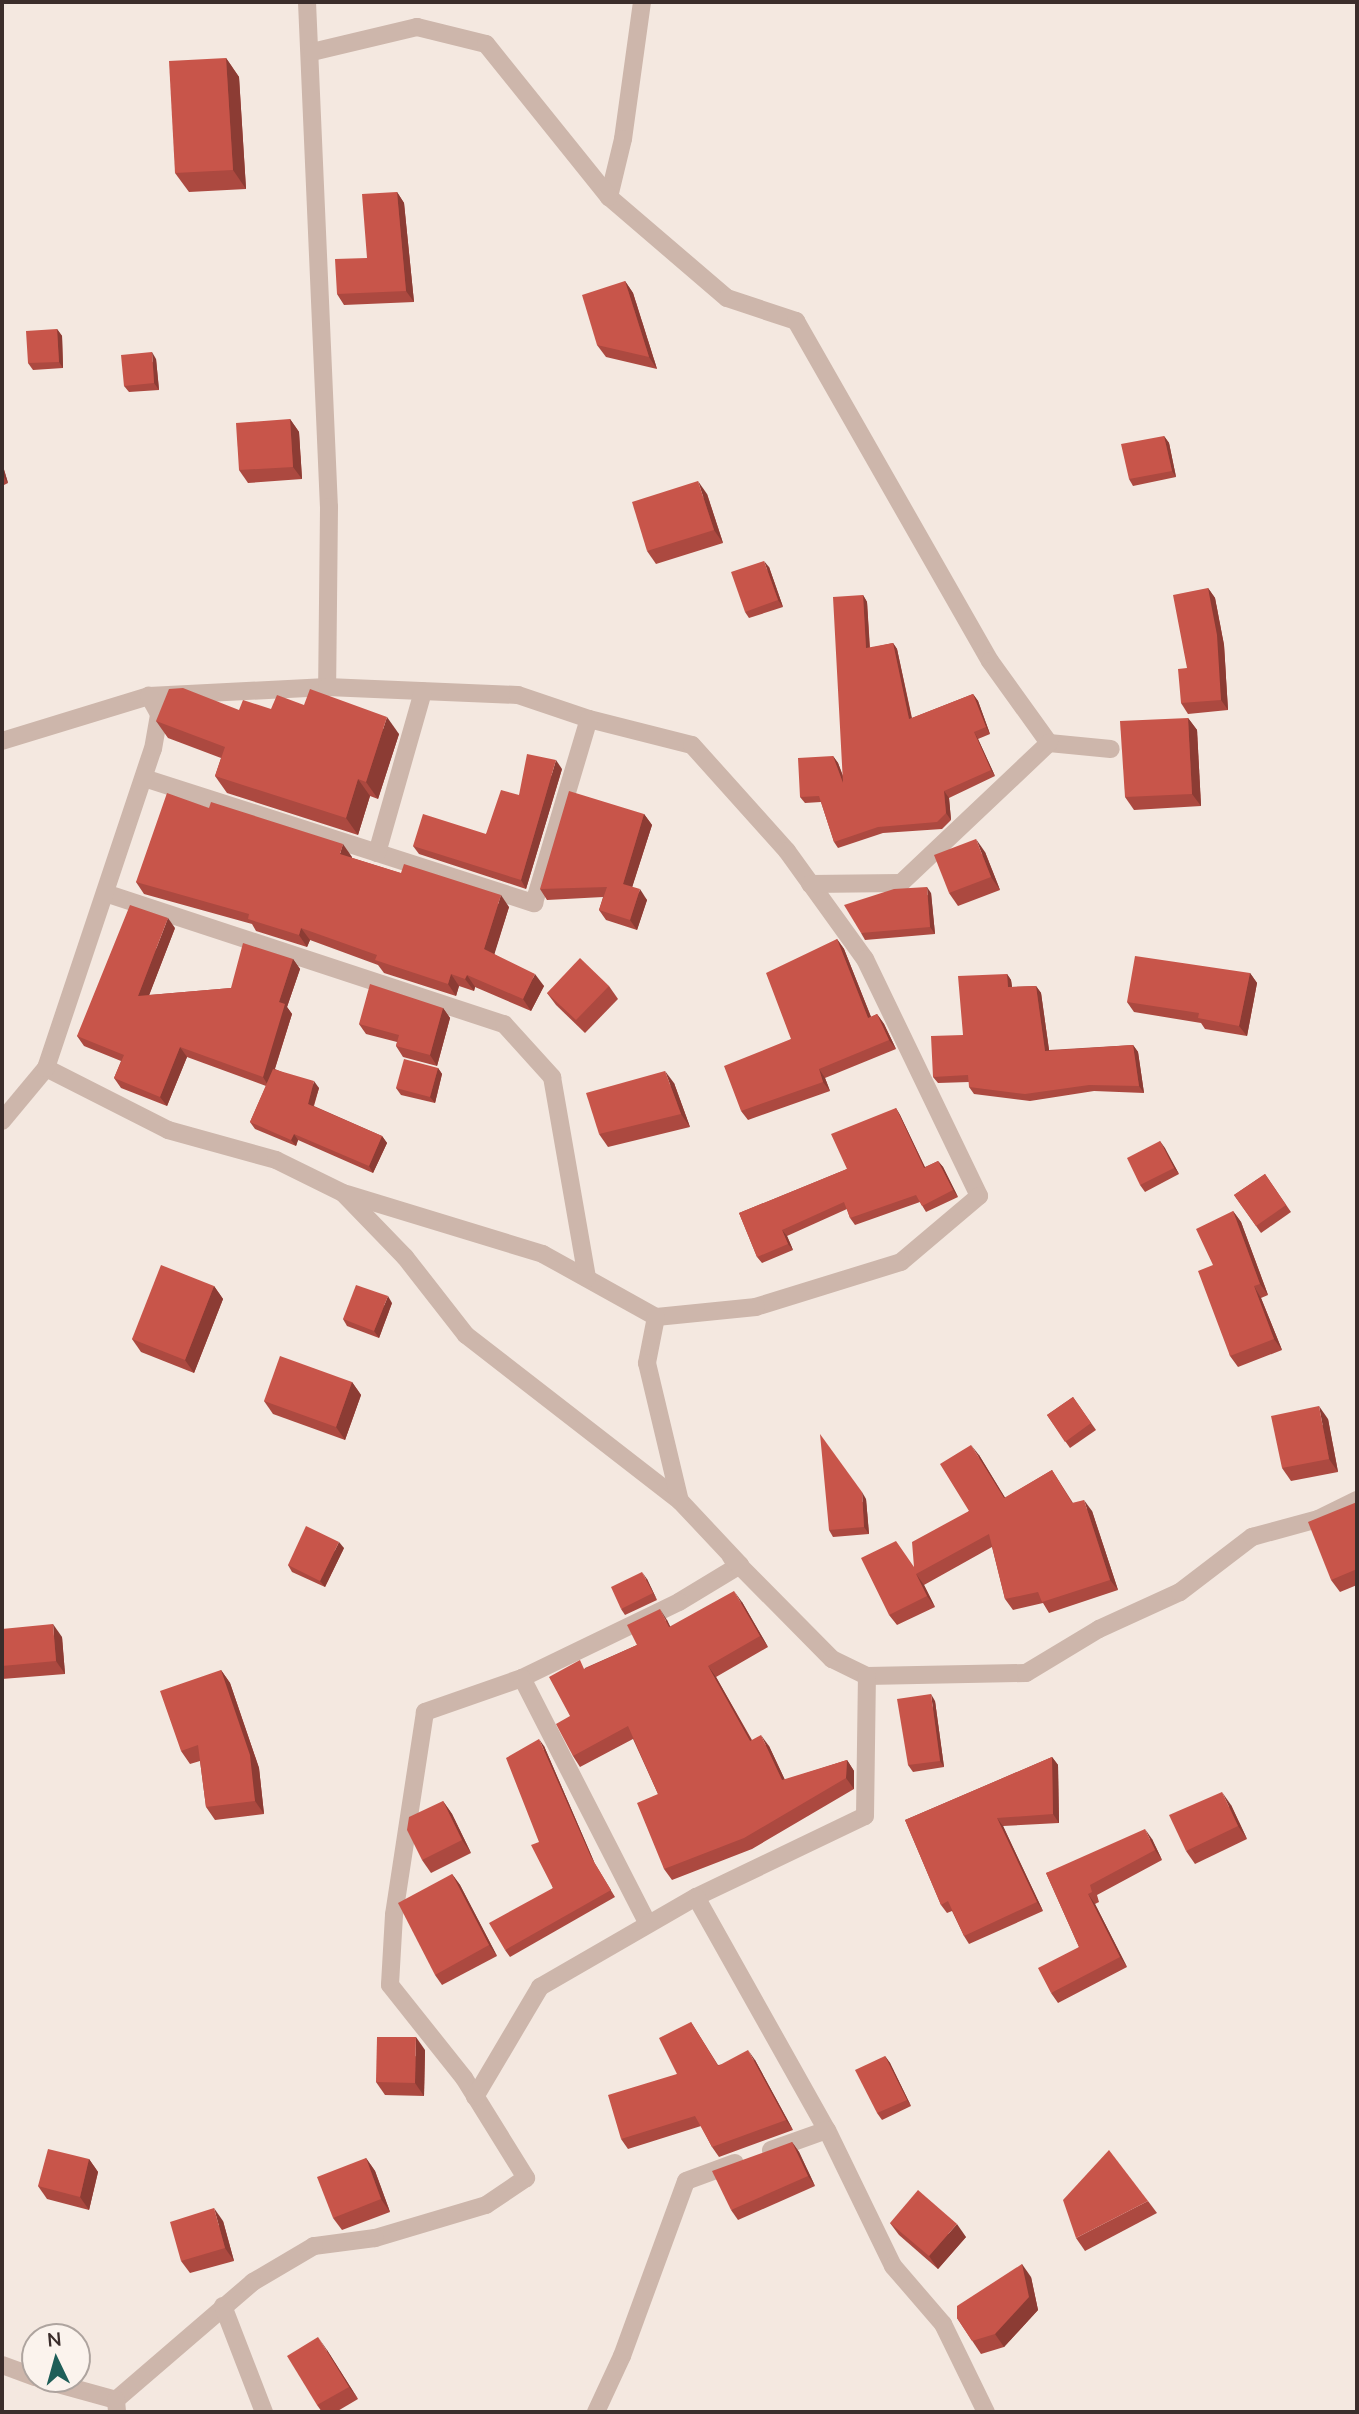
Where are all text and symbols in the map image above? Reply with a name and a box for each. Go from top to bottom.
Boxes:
north arrow [21,2323,91,2393]
text: N [46,2326,63,2352]

